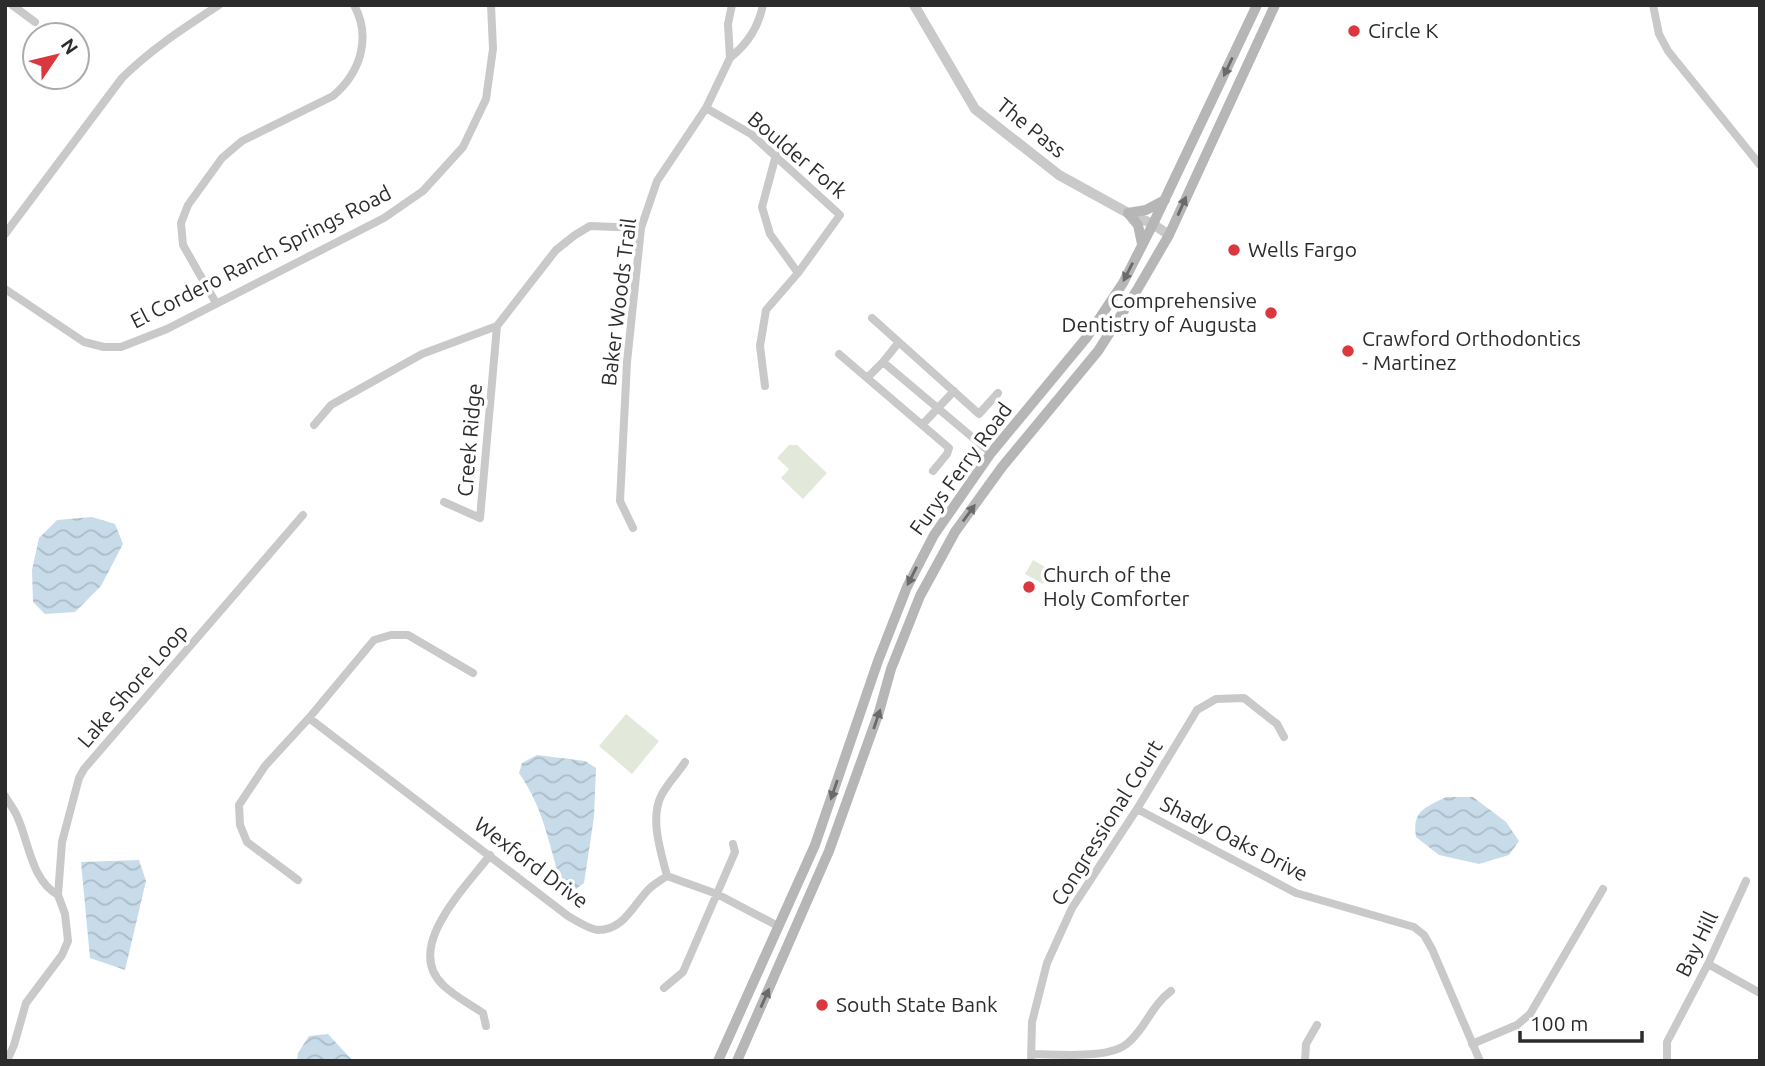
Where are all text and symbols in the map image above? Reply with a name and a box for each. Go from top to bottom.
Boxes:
place label: Circle K [1368,18,1439,42]
north arrow [21,21,91,91]
marker: Circle K [1346,23,1362,39]
text: N [57,34,83,58]
one-way arrow [1222,57,1234,77]
street label: The Pass [992,92,1071,162]
street label: Boulder Fork [743,106,852,203]
street label: El Cordero Ranch Springs Road [126,180,395,332]
one-way arrow [1176,196,1188,216]
street label: Baker Woods Trail [596,217,640,387]
place label: Wells Fargo [1248,237,1357,261]
marker: Wells Fargo [1226,242,1242,258]
one-way arrow [1123,262,1135,282]
place label: Comprehensive Dentistry of Augusta [1062,288,1257,336]
marker: Comprehensive Dentistry of Augusta [1263,305,1279,321]
place label: Crawford Orthodontics - Martinez [1362,326,1581,374]
marker: Crawford Orthodontics - Martinez [1340,343,1356,359]
street label: Creek Ridge [452,382,486,498]
street label: Furys Ferry Road [904,398,1016,539]
one-way arrow [962,503,976,522]
place label: Church of the Holy Comforter [1043,562,1190,610]
one-way arrow [907,566,918,586]
marker: Church of the Holy Comforter [1021,579,1037,595]
street label: Lake Shore Loop [72,619,192,752]
one-way arrow [872,708,883,729]
street label: Congressional Court [1045,735,1167,910]
one-way arrow [828,779,839,800]
street label: Shady Oaks Drive [1157,791,1312,886]
street label: Wexford Drive [470,812,593,913]
street label: Bay Hill [1670,907,1722,980]
one-way arrow [759,987,770,1008]
place label: South State Bank [836,992,998,1016]
marker: South State Bank [814,997,830,1013]
scale bar [1520,1000,1642,1044]
text: 100 m [1530,1011,1588,1035]

